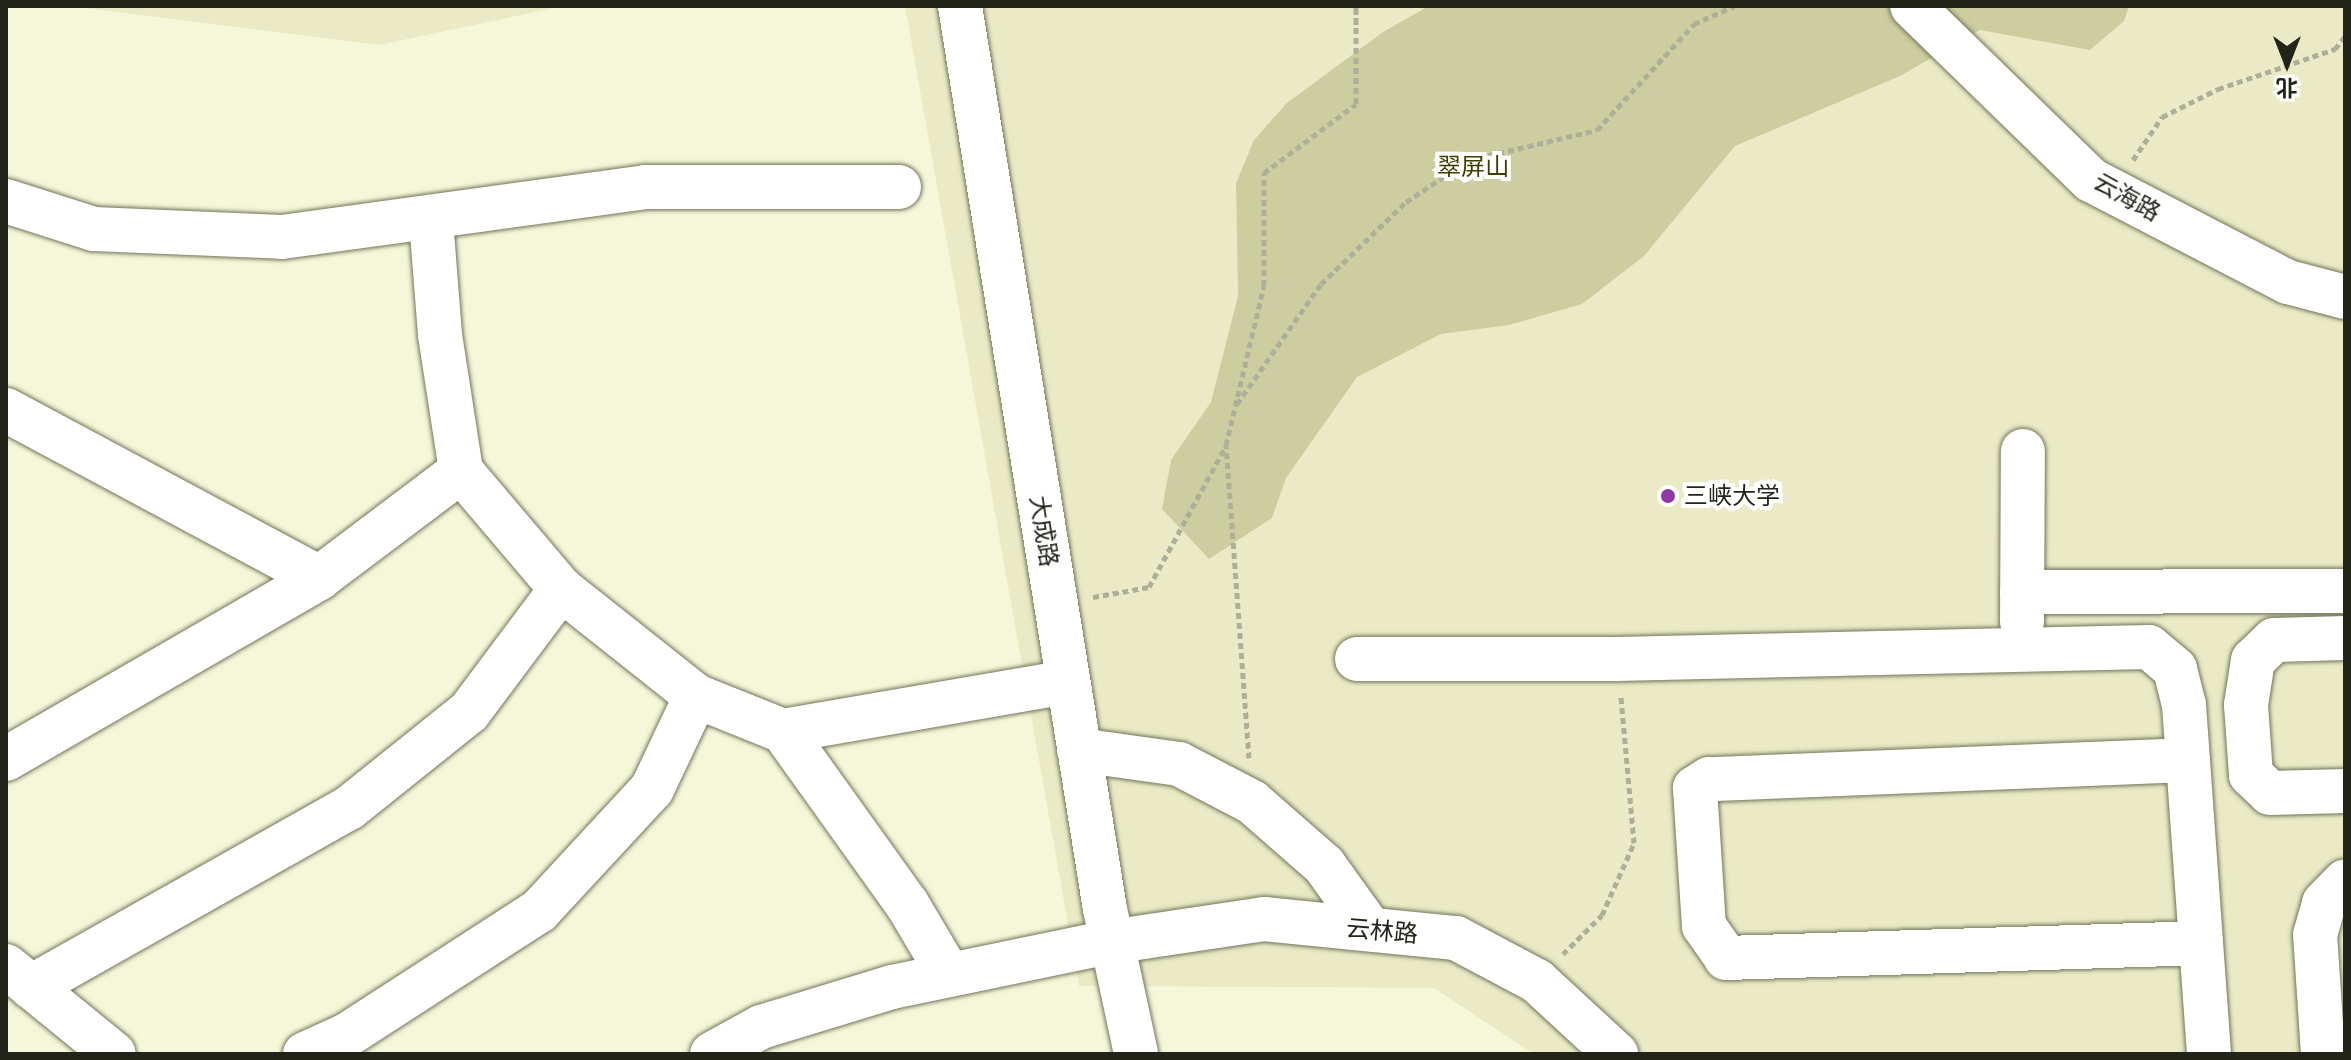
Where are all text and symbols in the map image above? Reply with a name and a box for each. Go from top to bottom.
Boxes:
north arrow [2247,24,2327,104]
text: 北 [2276,75,2298,101]
park label: 翠屏山 [1437,153,1509,181]
street label: 云海路 [2089,167,2165,227]
place label: 三峡大学 [1684,482,1780,510]
marker: 三峡大学 [1659,487,1677,505]
street label: 大成路 [1024,493,1064,569]
street label: 云林路 [1345,914,1419,948]

